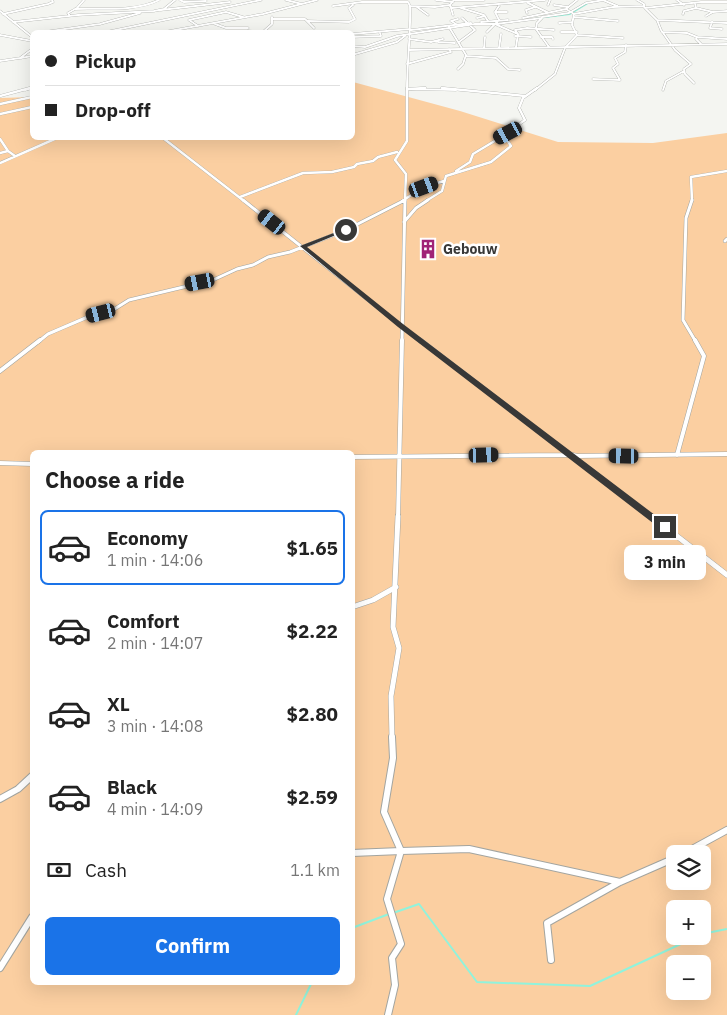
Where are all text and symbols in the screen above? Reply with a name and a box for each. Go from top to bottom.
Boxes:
text: Pickup [75,49,136,73]
text: Drop-off [75,98,151,122]
car [491,119,524,147]
car [407,175,440,199]
car [255,207,288,237]
route start [335,219,357,241]
building icon: Gebouw [417,238,439,260]
place label: Gebouw [443,240,498,258]
car [183,272,216,292]
car [84,302,117,324]
car [468,447,499,463]
car [608,448,639,464]
text: Choose a ride [45,465,185,494]
route end [654,516,676,538]
icon: car [47,525,92,570]
text: Economy [107,526,188,550]
text: $1.65 [286,536,338,560]
callout: 3 min [624,544,706,580]
text: 1 min · 14:06 [107,550,203,570]
text: 3 min [644,552,686,572]
icon: car [47,608,92,653]
text: Comfort [107,609,180,633]
text: $2.22 [286,619,338,643]
text: 2 min · 14:07 [107,633,203,653]
icon: car [47,691,92,736]
text: XL [107,692,130,716]
text: $2.80 [286,702,338,726]
text: 3 min · 14:08 [107,716,203,736]
icon: car [47,774,92,819]
text: Black [107,775,157,799]
text: $2.59 [286,785,338,809]
text: 4 min · 14:09 [107,799,203,819]
map controls [666,845,711,1000]
button: layers [666,845,711,890]
icon: cash [45,856,73,884]
text: Cash [85,858,127,882]
text: 1.1 km [290,860,340,880]
button: + [666,900,711,945]
button: Confirm [45,917,340,975]
button: − [666,955,711,1000]

